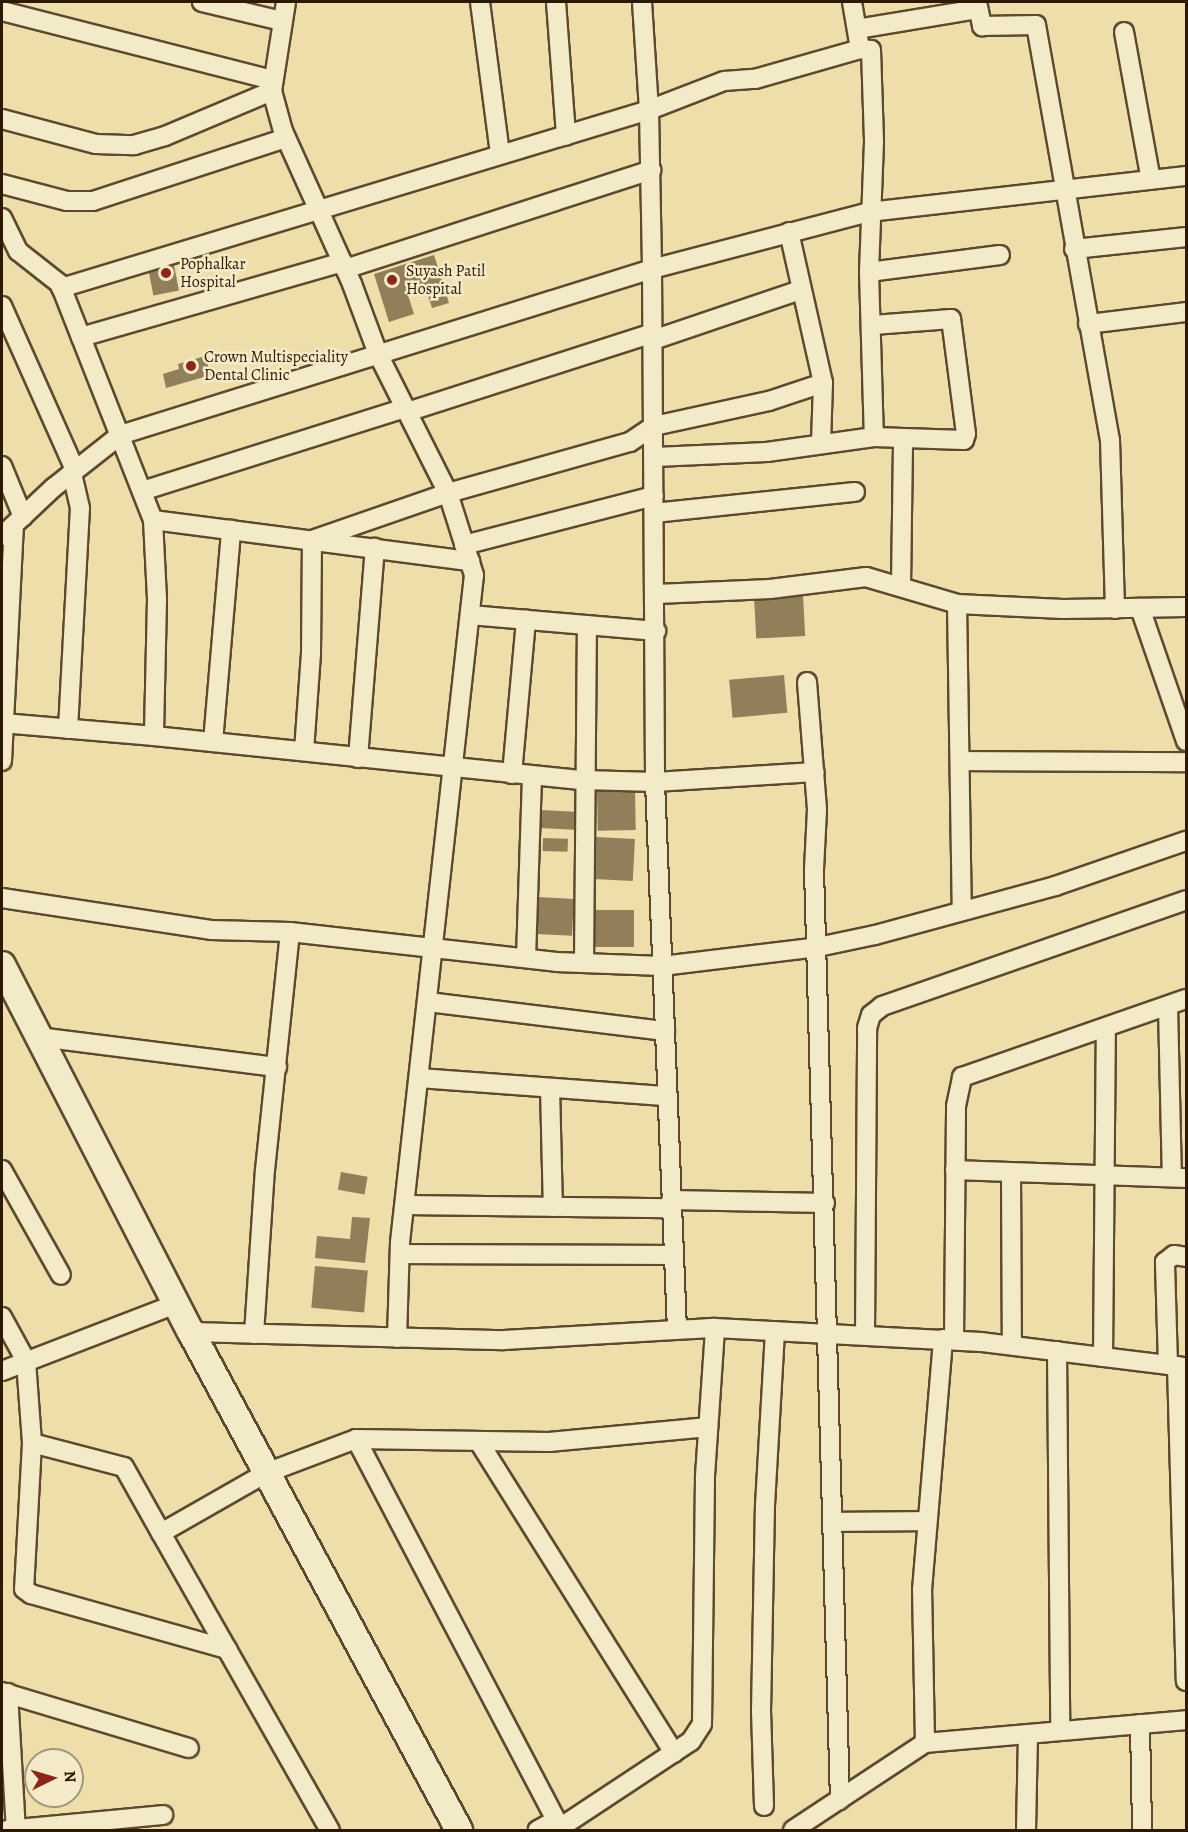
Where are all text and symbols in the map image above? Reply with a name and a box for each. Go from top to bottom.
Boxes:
place label: Pophalkar Hospital [180,254,246,292]
place label: Suyash Patil Hospital [406,261,485,299]
marker: Pophalkar Hospital [157,264,175,282]
marker: Suyash Patil Hospital [383,271,401,289]
place label: Crown Multispeciality Dental Clinic [204,347,348,385]
marker: Crown Multispeciality Dental Clinic [182,357,200,375]
north arrow [24,1748,84,1808]
text: N [58,1770,81,1783]

